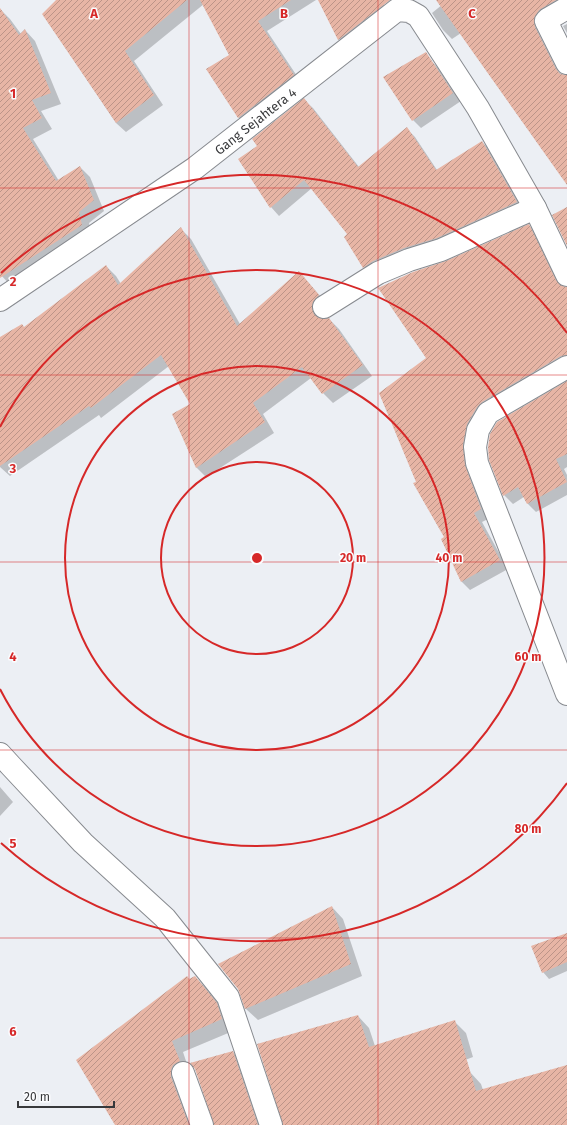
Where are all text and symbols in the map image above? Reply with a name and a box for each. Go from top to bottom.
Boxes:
text: A [89,6,98,21]
text: B [280,6,288,21]
text: C [468,6,476,21]
street label: Gang Sejahtera 4 [212,84,299,157]
text: 1 [10,86,16,101]
text: 2 [10,274,17,289]
text: 3 [9,461,17,476]
centre of rings [250,551,264,565]
text: 20 m [340,551,366,565]
text: 40 m [436,551,462,565]
text: 4 [9,649,17,664]
text: 60 m [515,650,541,664]
text: 80 m [515,822,541,836]
text: 5 [10,836,17,851]
text: 6 [9,1024,17,1039]
scale bar [18,1083,114,1109]
text: 20 m [24,1090,50,1104]

